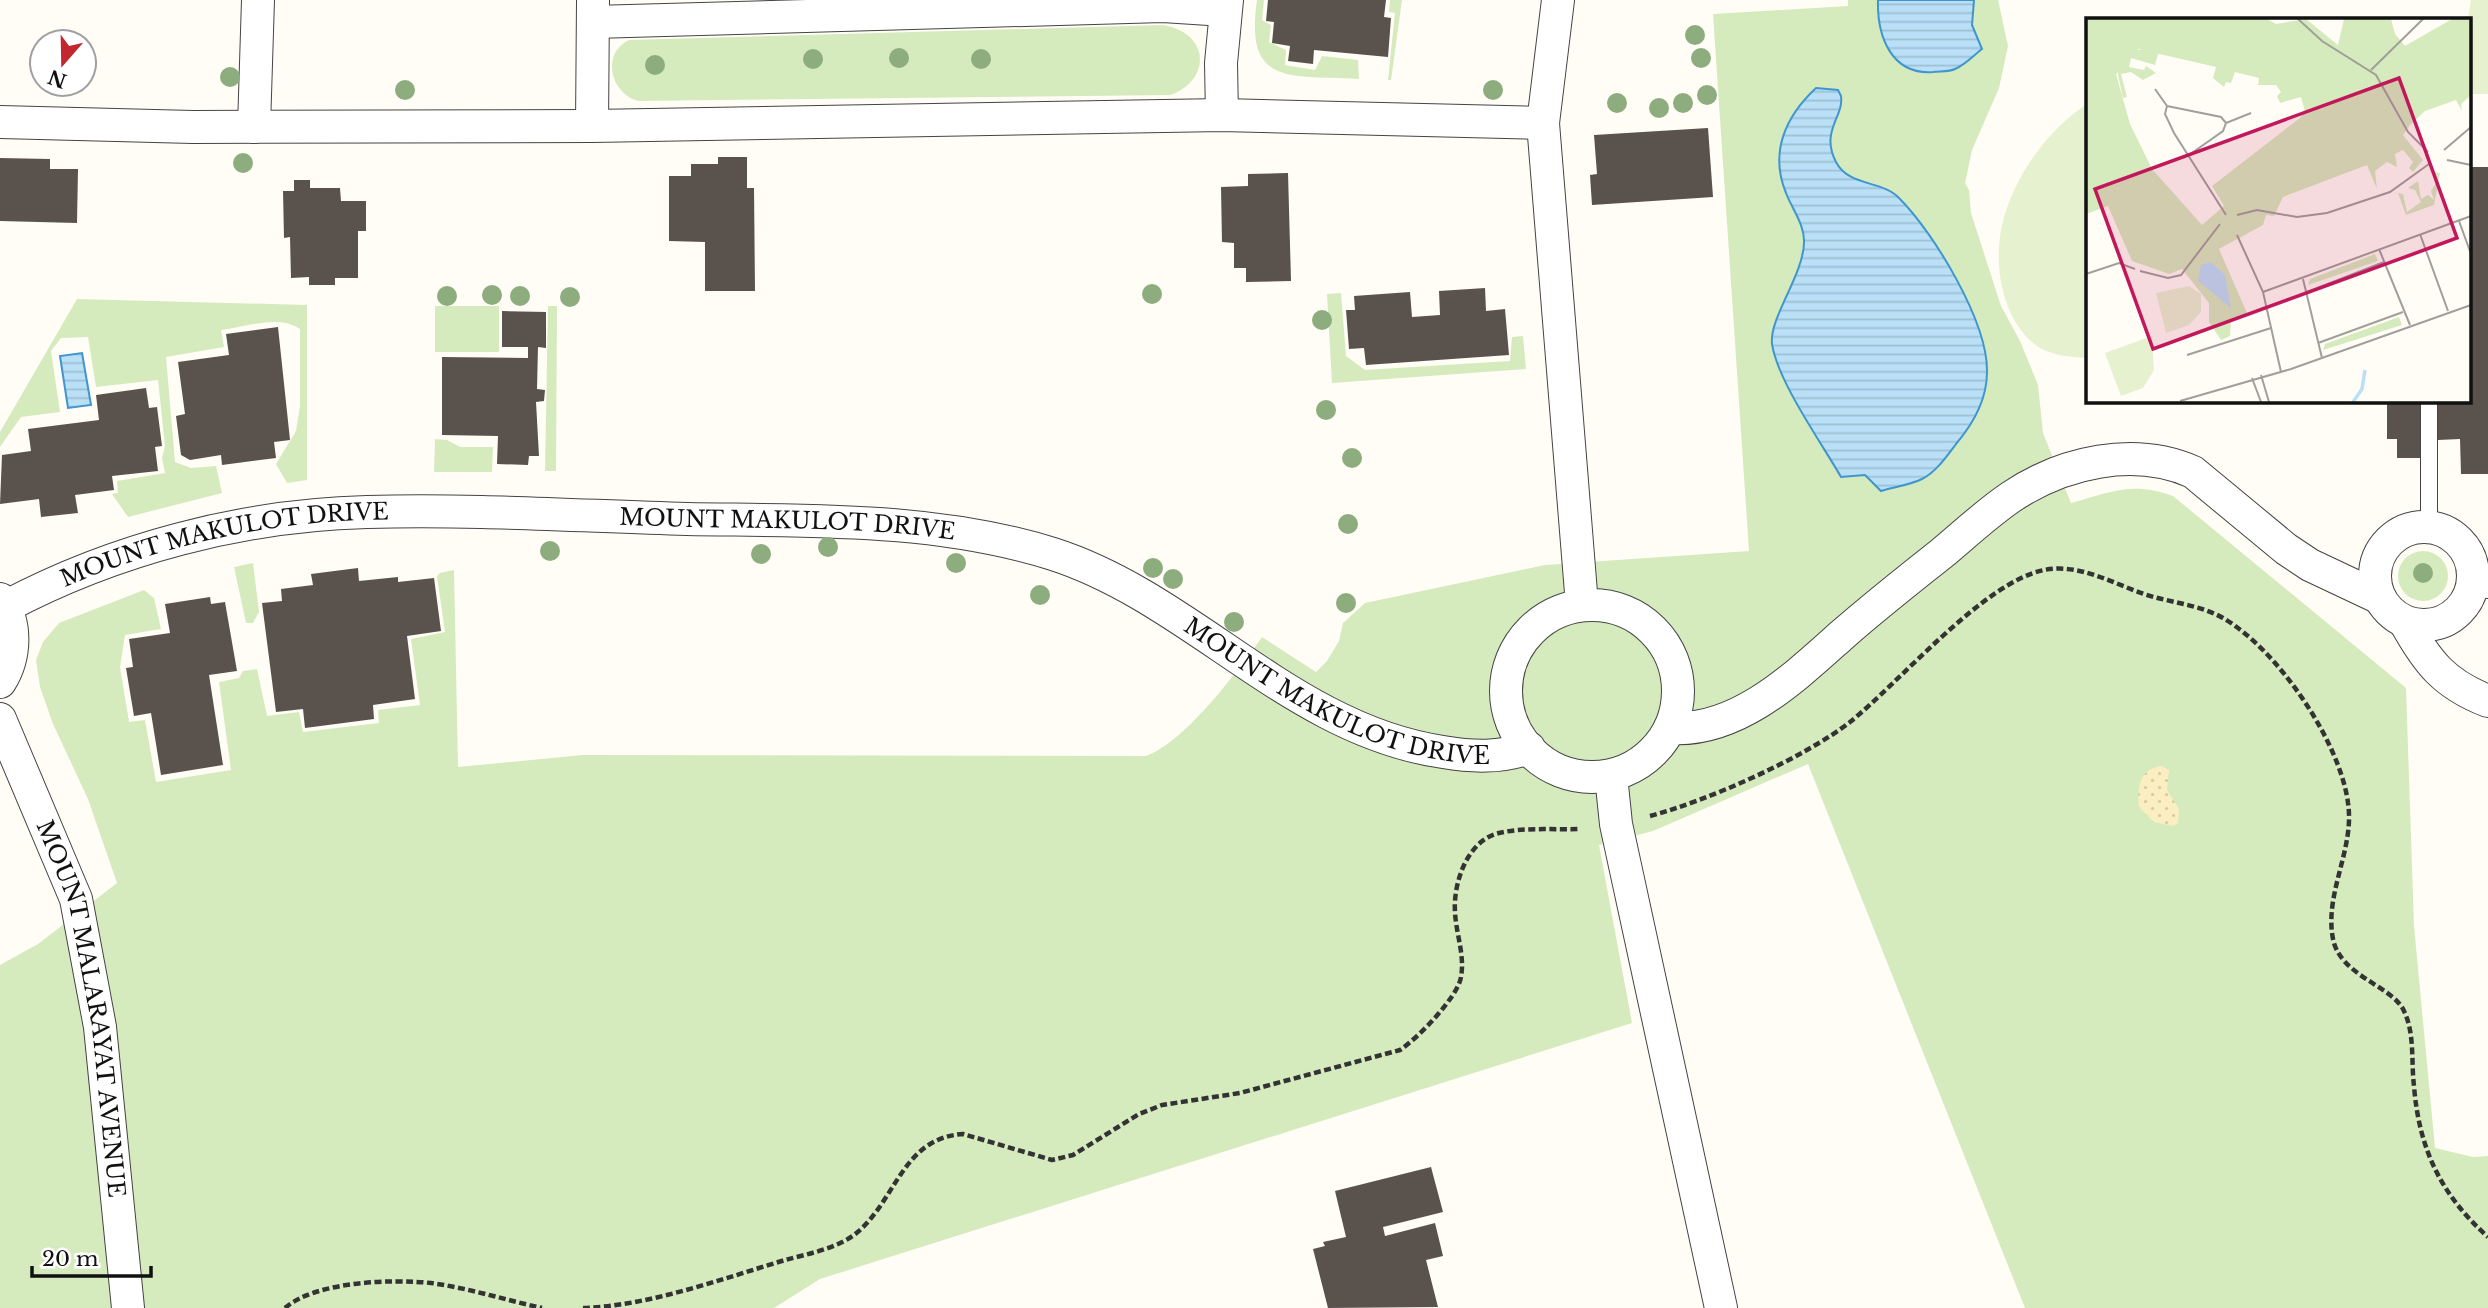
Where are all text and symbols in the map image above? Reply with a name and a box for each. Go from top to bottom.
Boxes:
inset map [2086,18,2470,402]
north arrow [28,28,98,98]
text: N [45,65,70,92]
street label: MOUNT MAKULOT DRIVE [56,498,389,593]
street label: MOUNT MAKULOT DRIVE [619,503,957,546]
street label: MOUNT MAKULOT DRIVE [1179,611,1490,770]
street label: MOUNT MALARAYAT AVENUE [30,816,131,1199]
scale bar [32,1234,150,1278]
text: 20 m [42,1246,99,1272]

